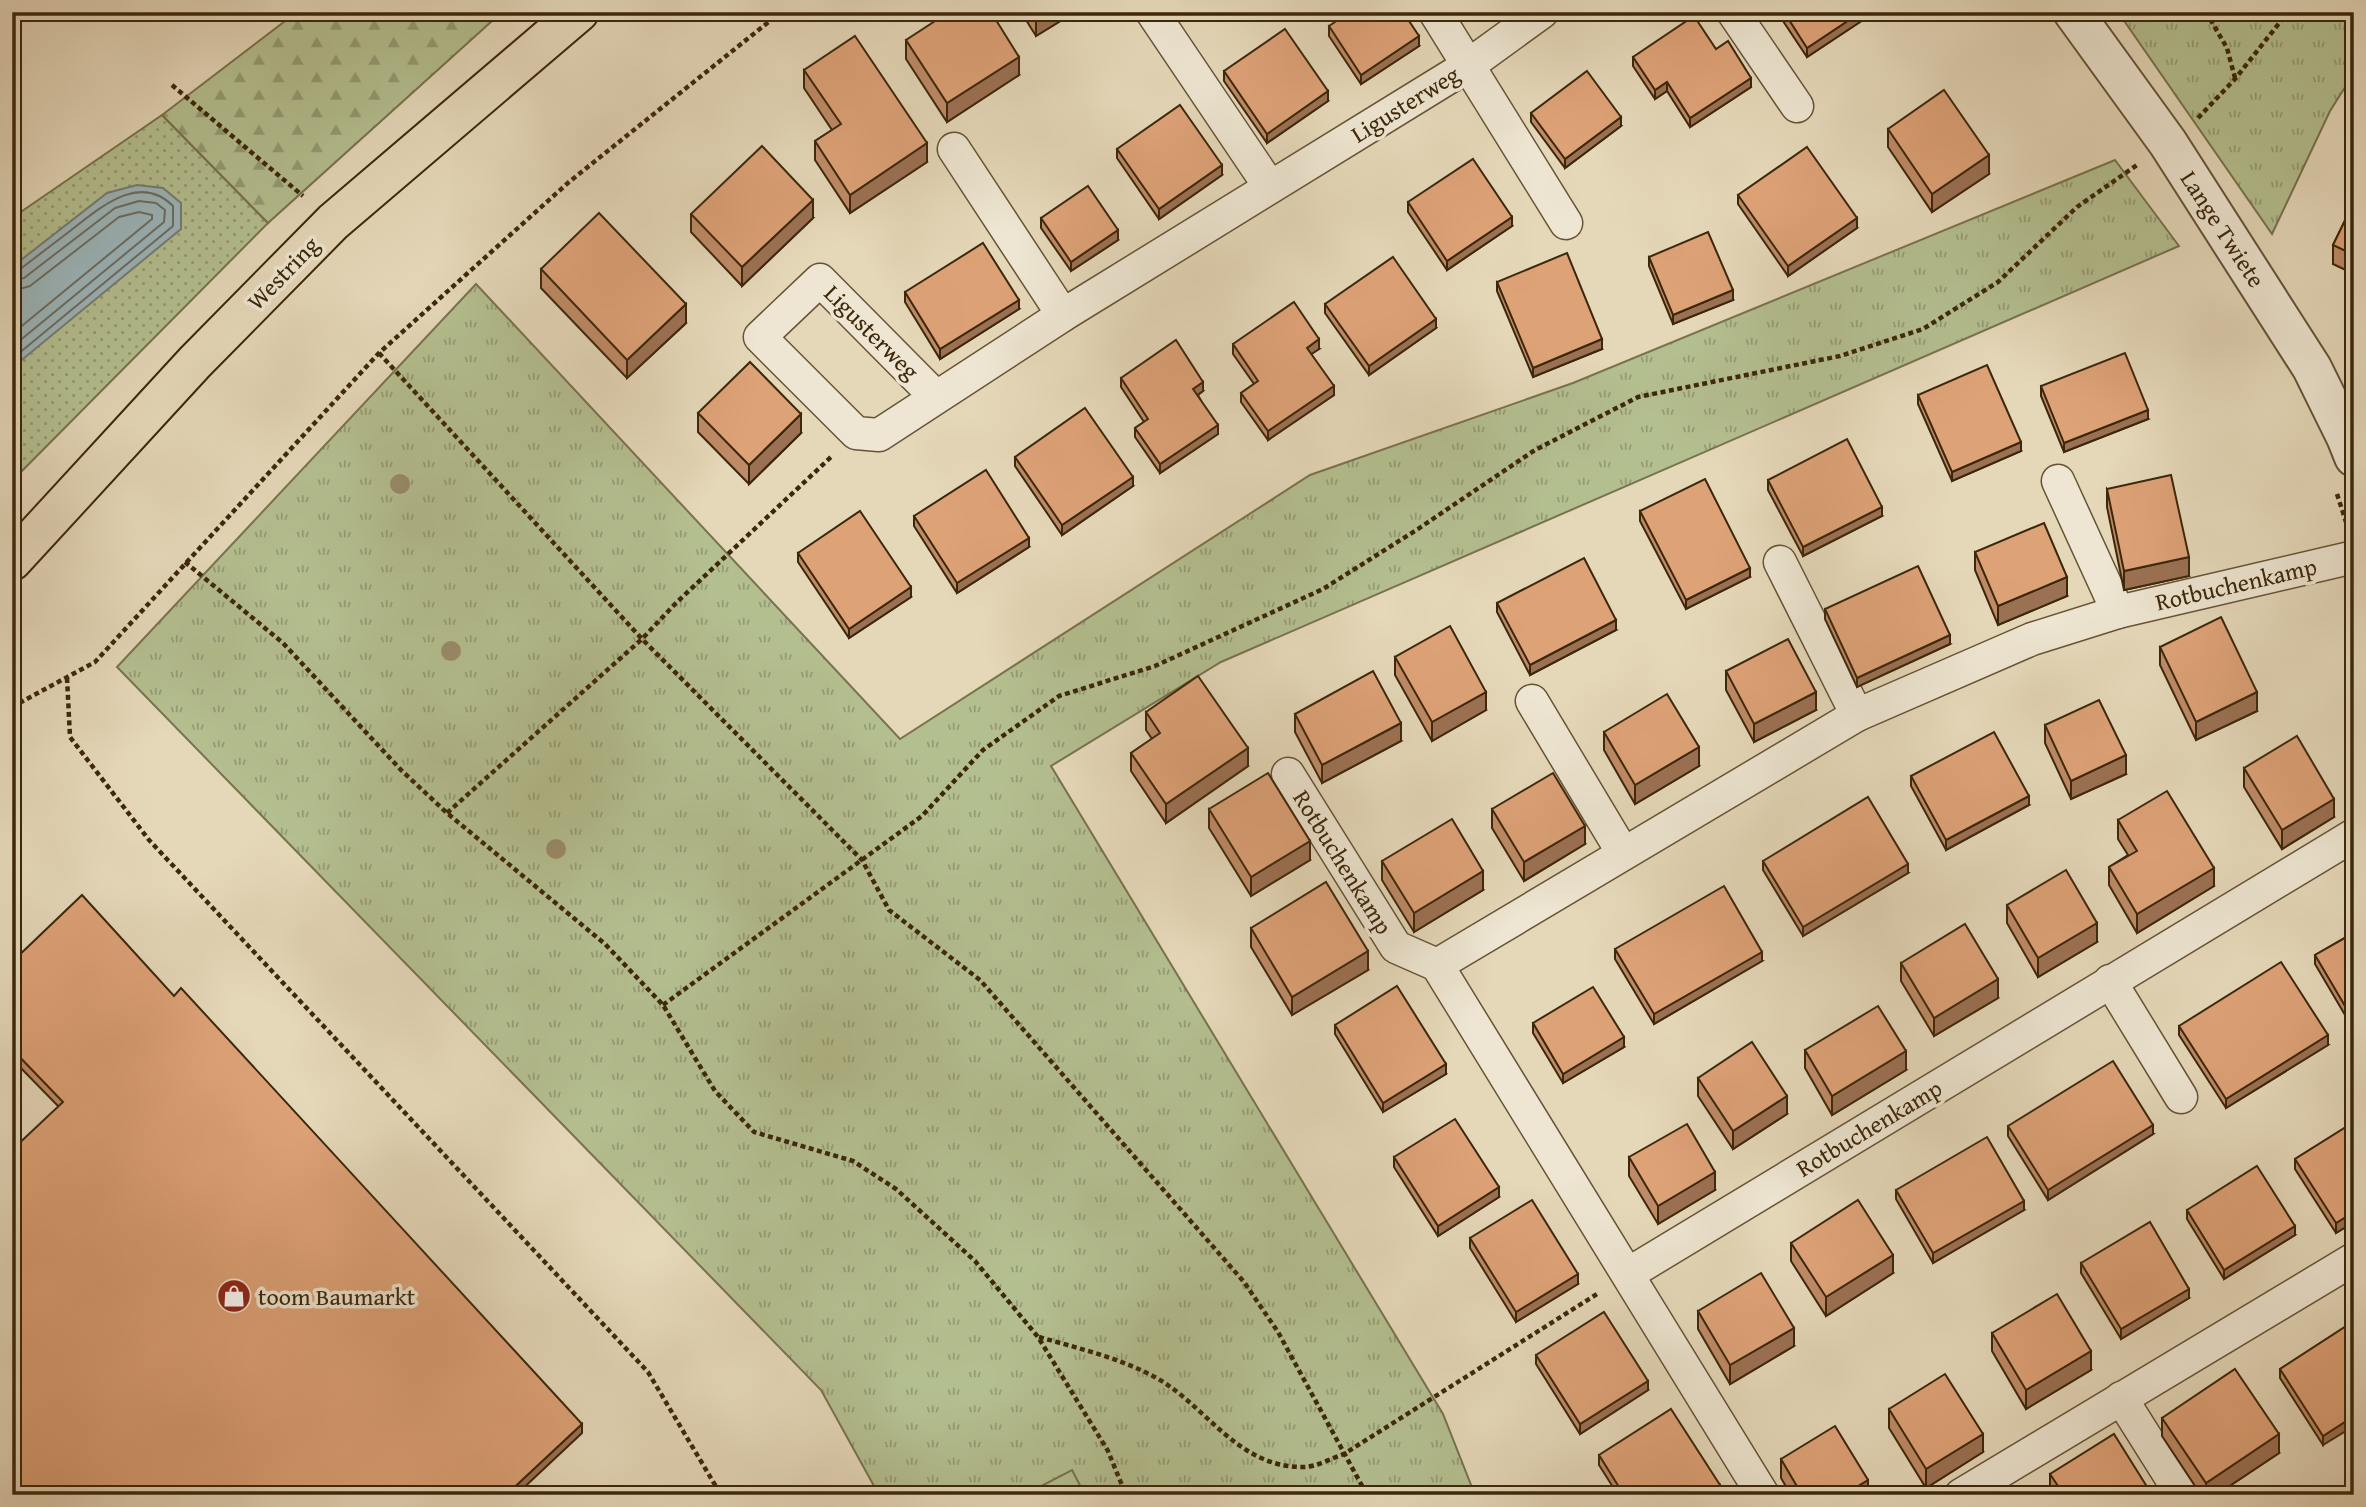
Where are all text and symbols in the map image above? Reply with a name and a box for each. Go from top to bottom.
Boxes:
street label: Ligusterweg [1344,57,1466,151]
street label: Lange Twiete [2172,164,2274,294]
street label: Westring [239,228,327,318]
street label: Ligusterweg [816,276,928,388]
street label: Rotbuchenkamp [2152,548,2320,620]
street label: Rotbuchenkamp [1285,783,1401,941]
street label: Rotbuchenkamp [1789,1071,1949,1185]
shop icon: toom Baumarkt [215,1277,253,1315]
place label: toom Baumarkt [258,1279,416,1314]

